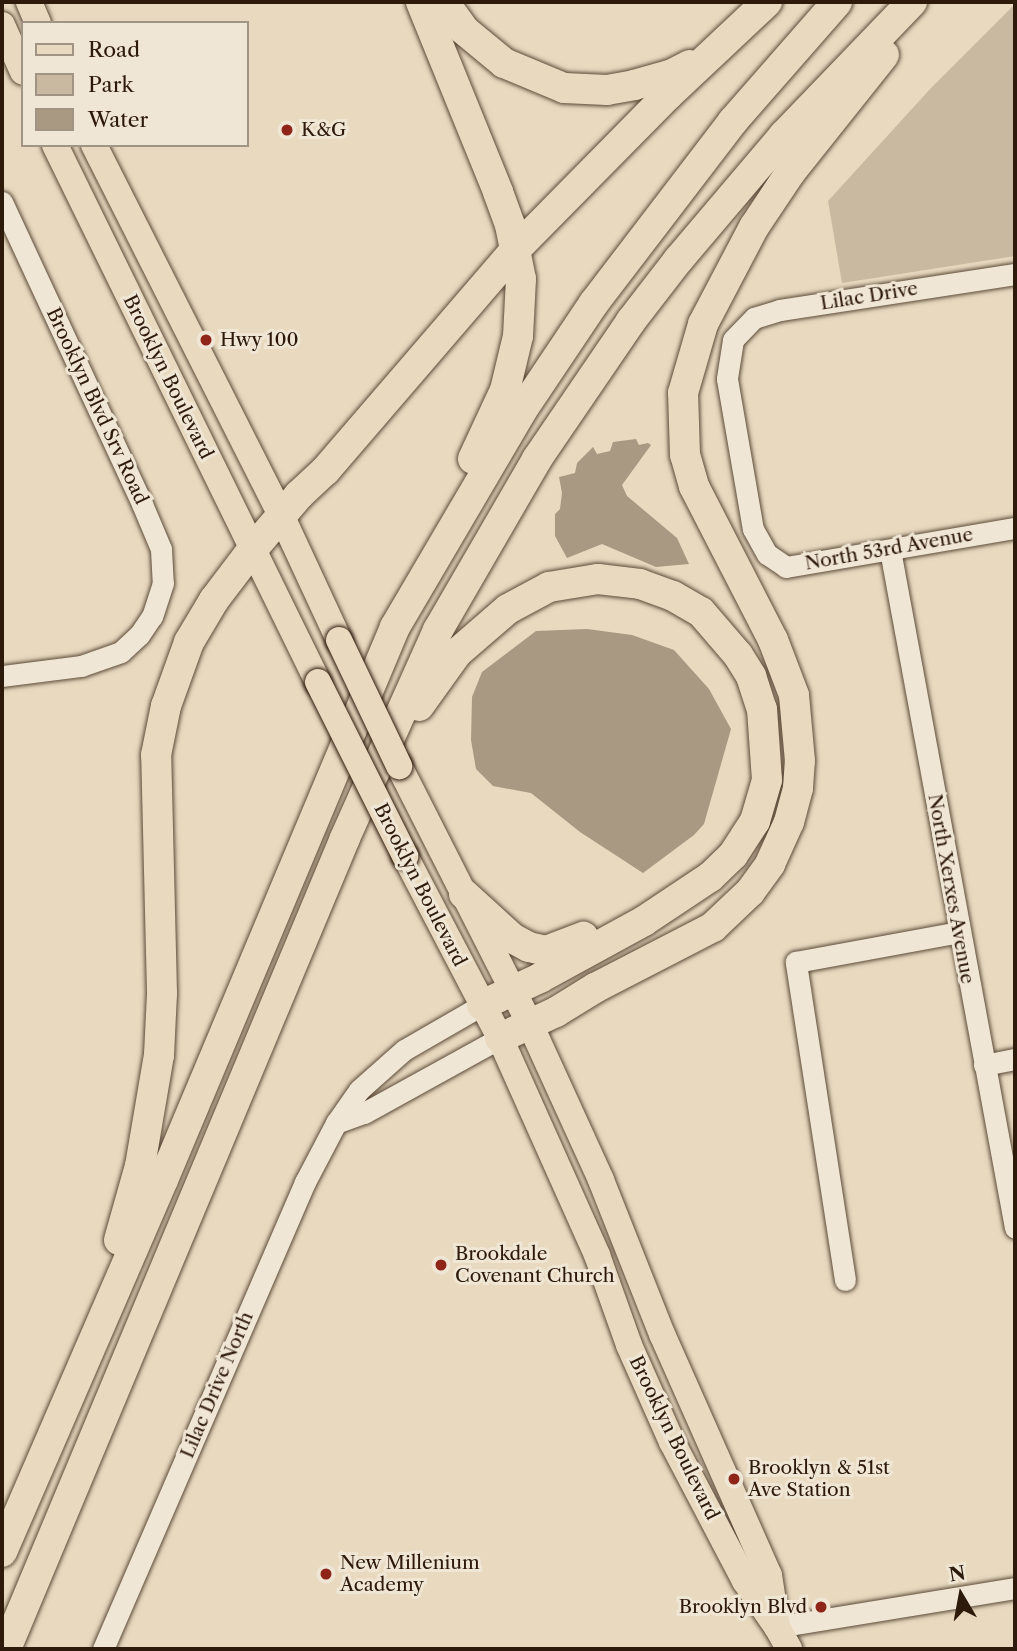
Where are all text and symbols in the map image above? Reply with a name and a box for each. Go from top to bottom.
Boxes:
legend [21,21,248,147]
text: Road [88,37,140,62]
text: Park [88,72,134,97]
text: Water [88,107,148,132]
place label: K&G [301,119,346,141]
marker: K&G [279,122,295,138]
street label: Lilac Drive [819,277,919,315]
street label: Brooklyn Boulevard [118,291,218,463]
street label: Brooklyn Blvd Srv Road [41,304,153,508]
place label: Hwy 100 [220,329,299,351]
marker: Hwy 100 [198,332,214,348]
street label: North 53rd Avenue [803,523,975,575]
street label: North Xerxes Avenue [923,792,979,986]
street label: Brooklyn Boulevard [369,800,471,970]
place label: Brookdale Covenant Church [455,1243,615,1287]
marker: Brookdale Covenant Church [433,1257,449,1273]
street label: Lilac Drive North [176,1308,258,1462]
street label: Brooklyn Boulevard [624,1352,724,1524]
place label: Brooklyn & 51st Ave Station [748,1457,890,1501]
marker: Brooklyn & 51st Ave Station [726,1471,742,1487]
place label: New Millenium Academy [340,1552,480,1596]
north arrow [926,1560,996,1630]
text: N [947,1561,967,1587]
marker: New Millenium Academy [318,1566,334,1582]
place label: Brooklyn Blvd [679,1596,807,1618]
marker: Brooklyn Blvd [813,1599,829,1615]

